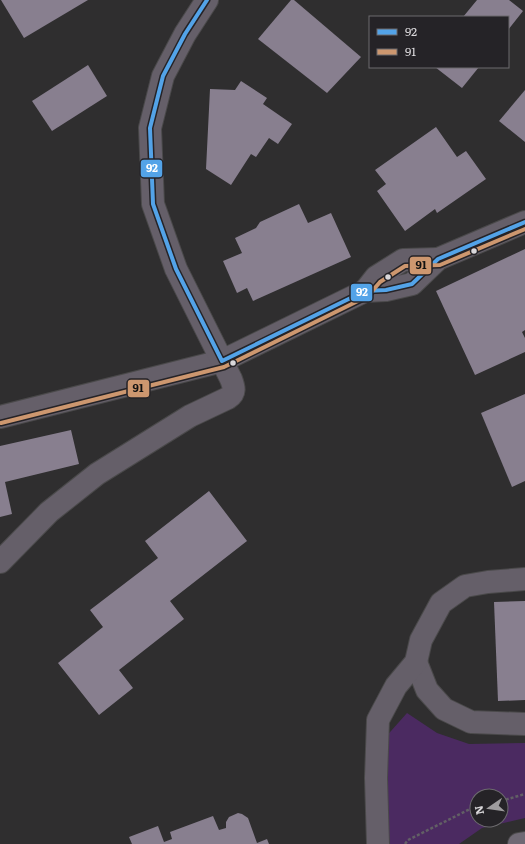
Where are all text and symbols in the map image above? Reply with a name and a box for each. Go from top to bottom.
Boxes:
legend [369,16,509,68]
text: 92 [405,22,417,40]
text: 91 [405,42,416,60]
line badge: 92 [140,159,163,178]
text: 92 [146,159,158,175]
unlabelled marker [469,246,479,256]
line badge: 91 [409,256,432,275]
text: 91 [416,256,427,272]
unlabelled marker [383,272,393,282]
line badge: 92 [350,283,373,302]
text: 92 [356,283,368,299]
unlabelled marker [228,358,238,368]
line badge: 91 [127,379,150,398]
text: 91 [133,379,144,395]
north arrow [469,788,509,828]
text: N [469,804,487,817]

